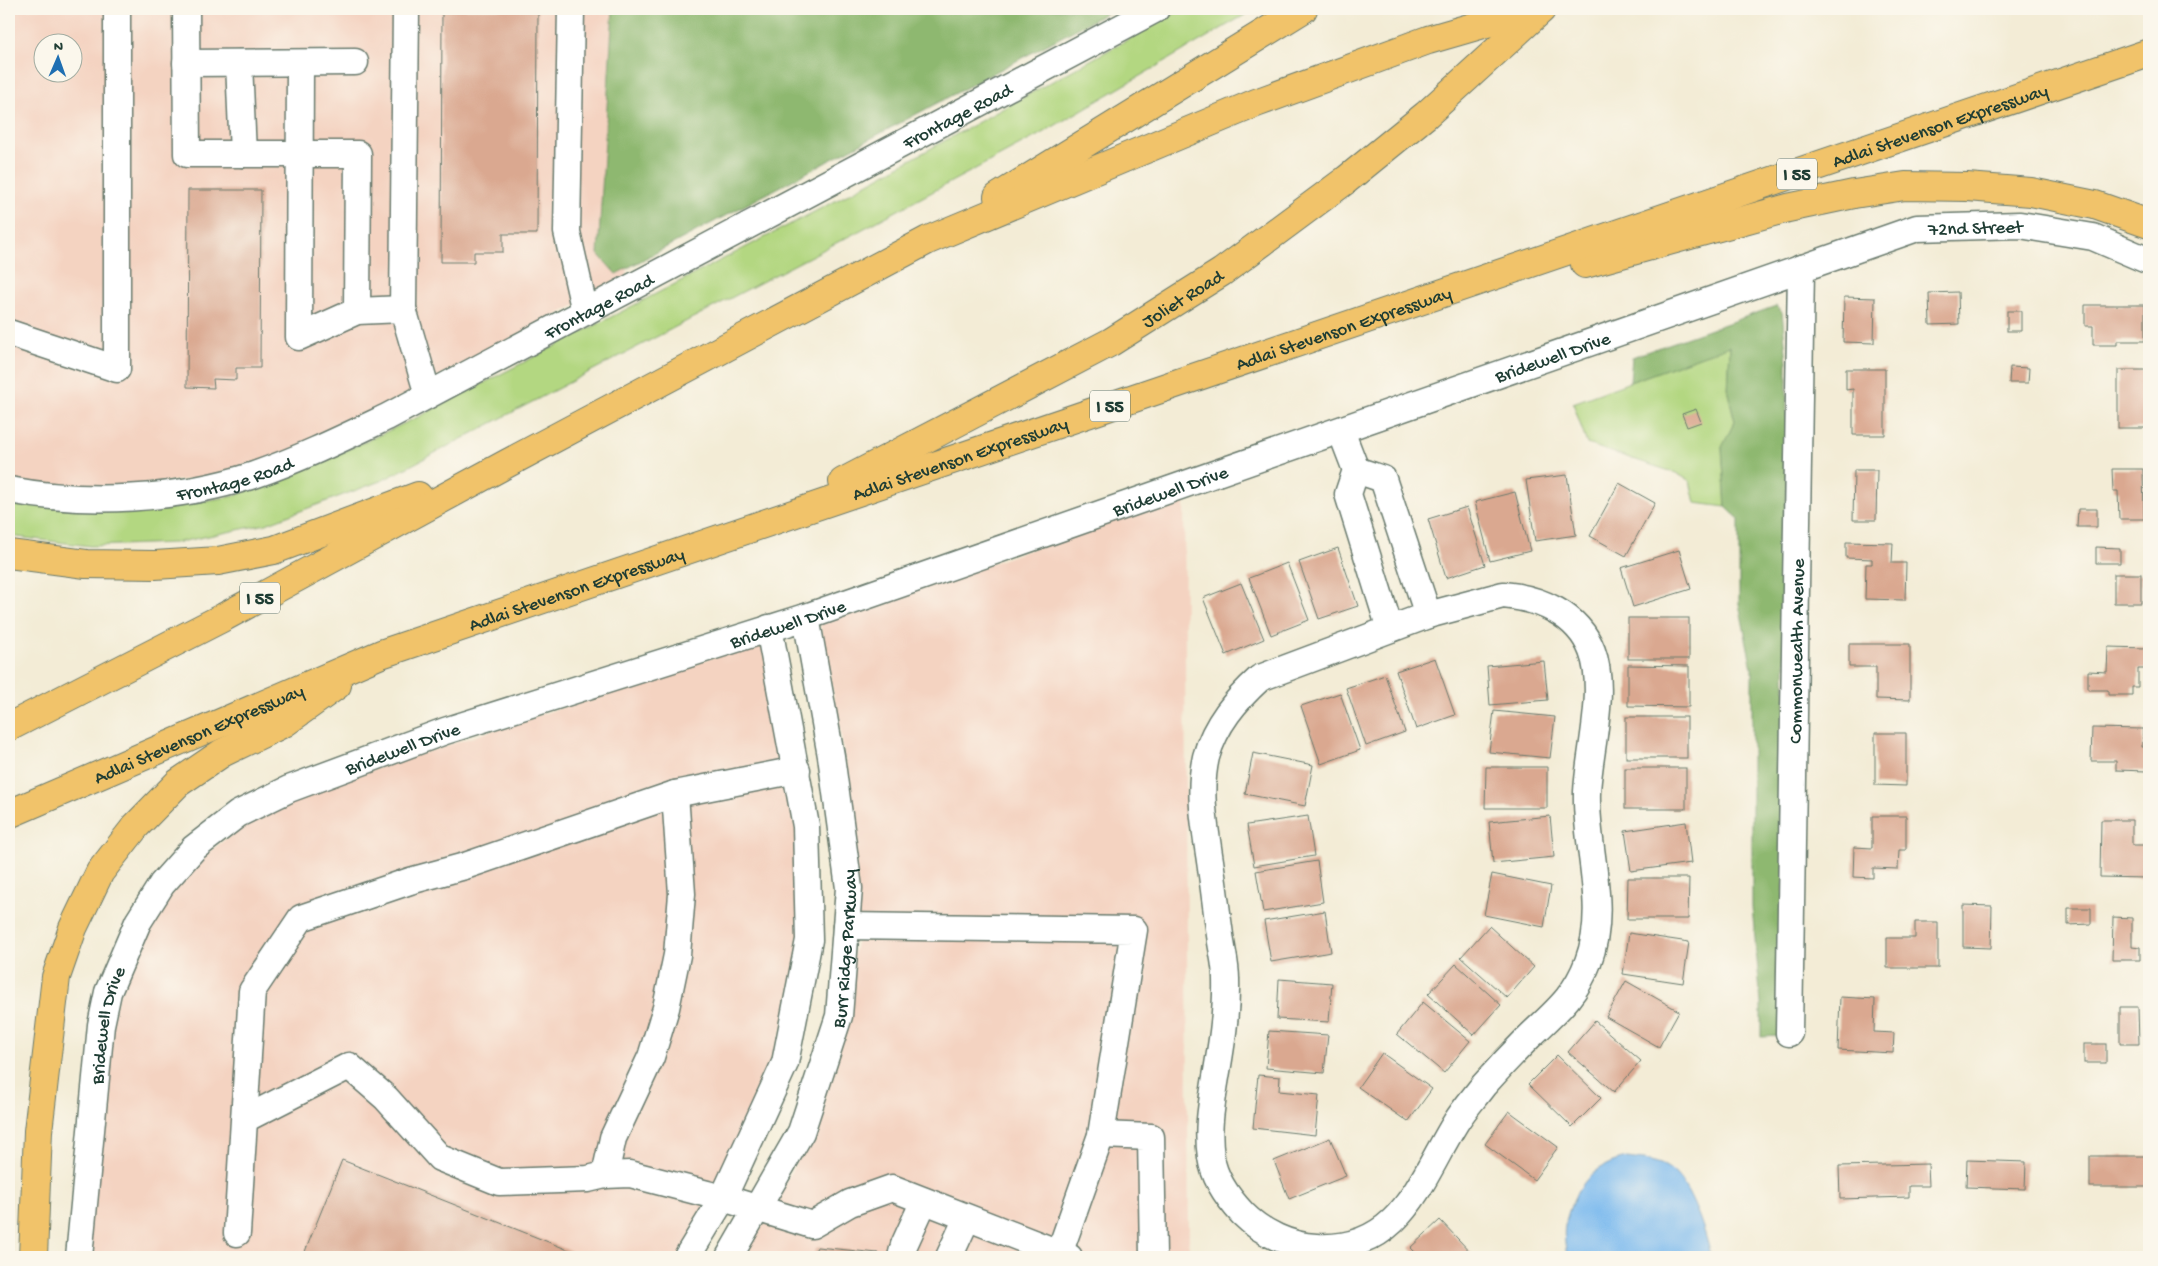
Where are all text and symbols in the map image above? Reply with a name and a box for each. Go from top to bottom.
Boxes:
north arrow [32,32,82,82]
text: N [54,39,63,56]
street label: Frontage Road [899,79,1019,157]
street label: Adlai Stevenson Expressway [1830,80,2052,175]
road number: I 55 [1777,158,1817,190]
street label: 72nd Street [1927,217,2025,243]
street label: Joliet Road [1139,265,1230,335]
street label: Frontage Road [540,269,660,347]
street label: Adlai Stevenson Expressway [1233,283,1455,378]
street label: Bridewell Drive [1492,328,1614,390]
road number: I 55 [1090,391,1130,422]
street label: Adlai Stevenson Expressway [850,413,1072,508]
street label: Frontage Road [174,453,299,508]
street label: Bridewell Drive [1109,462,1232,524]
street label: Adlai Stevenson Expressway [466,544,689,638]
street label: Commonwealth Avenue [1786,558,1811,744]
road number: I 55 [240,582,280,614]
street label: Bridewell Drive [727,596,850,656]
street label: Adlai Stevenson Expressway [91,680,309,791]
street label: Bridewell Drive [342,719,463,782]
street label: Burr Ridge Parkway [828,867,864,1032]
street label: Bridewell Drive [87,963,133,1086]

